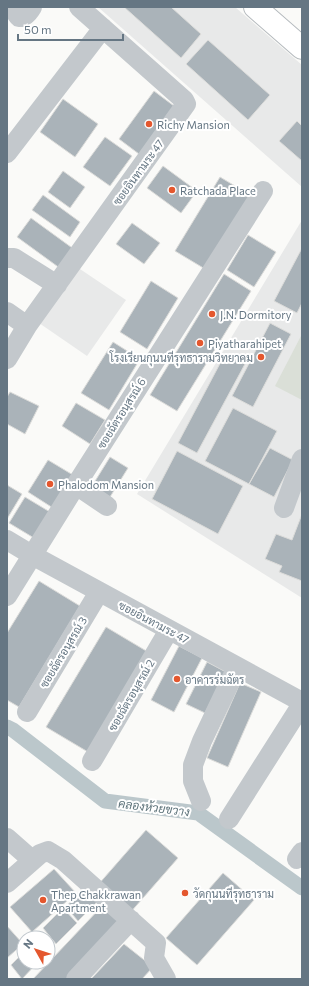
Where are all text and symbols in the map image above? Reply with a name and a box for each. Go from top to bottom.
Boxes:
scale bar [18,16,123,42]
text: 50 m [24,22,52,36]
place label: Richy Mansion [157,118,230,131]
marker: Richy Mansion [144,119,154,129]
street label: ซอยอินทามระ 47 [110,137,166,207]
place label: Ratchada Place [180,184,256,197]
marker: Ratchada Place [167,185,177,195]
place label: J.N. Dormitory [220,308,292,322]
marker: J.N. Dormitory [207,309,217,319]
place label: Piyatharahipet [208,337,282,350]
marker: Piyatharahipet [195,338,205,348]
place label: โรงเรียนกุนนทีรุทธารามวิทยาคม [109,350,253,367]
marker: โรงเรียนกุนนทีรุทธารามวิทยาคม [256,352,266,362]
street label: ซอยฉัตรอนุสรณ์ 6 [93,374,151,452]
place label: Phalodom Mansion [58,478,154,491]
marker: Phalodom Mansion [45,479,55,489]
street label: ซอยอินทามระ 47 [117,598,192,646]
street label: ซอยฉัตรอนุสรณ์ 3 [36,614,92,691]
street label: ซอยฉัตรอนุสรณ์ 2 [104,656,159,735]
place label: อาคารร่มฉัตร [185,673,244,686]
marker: อาคารร่มฉัตร [172,674,182,684]
water label: คลองห้วยขวาง [117,796,191,818]
place label: วัดกุนนทีรุทธาราม [193,886,274,903]
place label: Thep Chakkrawan Apartment [51,888,141,914]
marker: วัดกุนนทีรุทธาราม [180,888,190,898]
marker: Thep Chakkrawan Apartment [38,895,48,905]
north arrow [16,930,56,970]
text: N [20,936,35,951]

